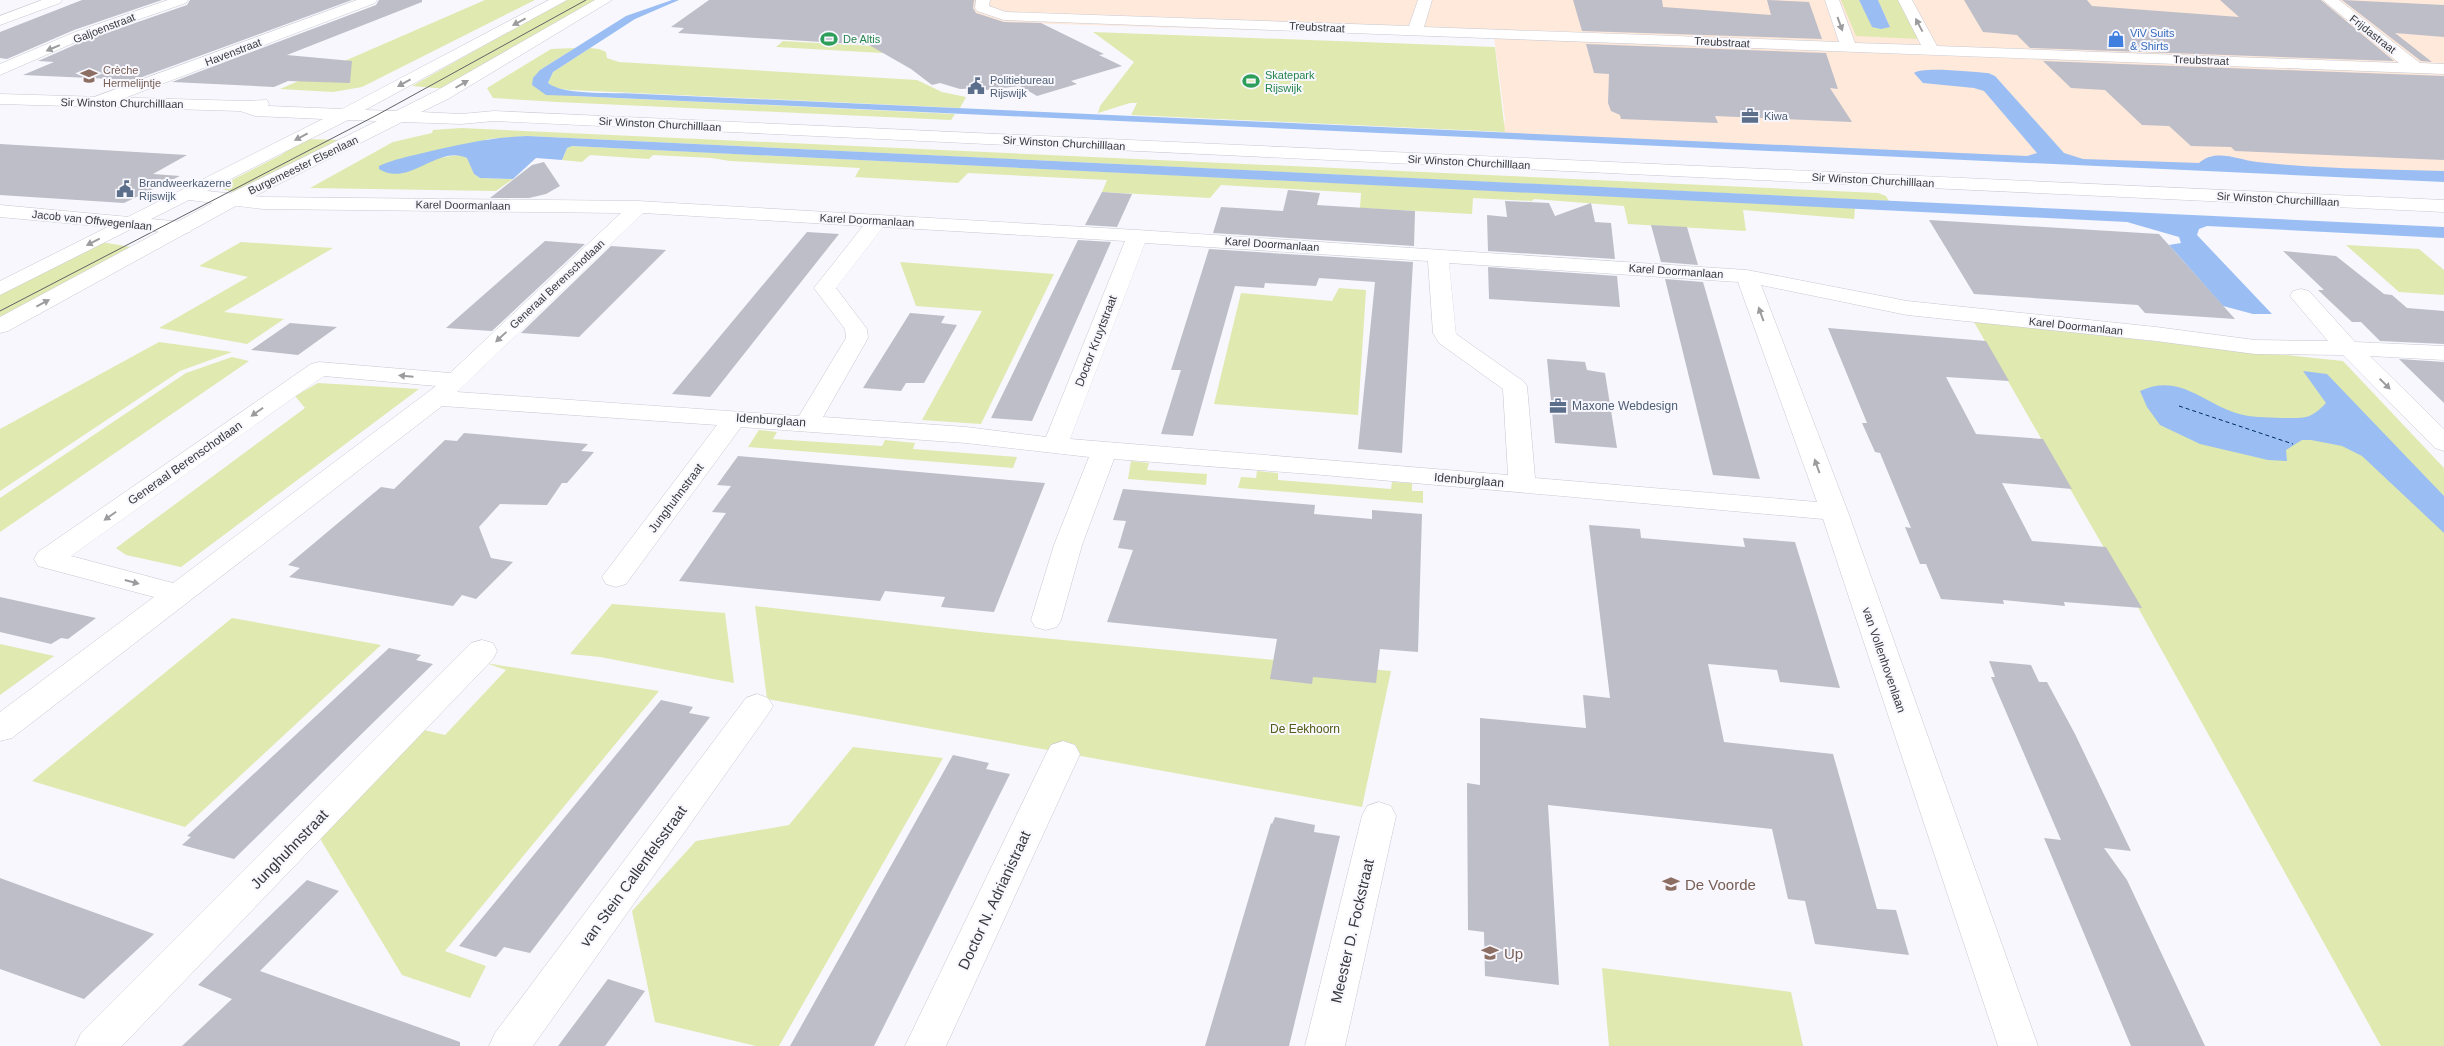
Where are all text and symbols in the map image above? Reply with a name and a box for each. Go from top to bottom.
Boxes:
street label: Galjoenstraat [71,11,137,45]
street label: Frijdastraat [2348,12,2398,56]
one-way arrow [1836,17,1844,32]
one-way arrow [511,18,526,26]
one-way arrow [1915,18,1923,33]
street label: Treubstraat [1289,20,1345,34]
place label: ViV Suits & Shirts [2130,27,2175,52]
sports icon: De Altis [819,29,839,49]
shop icon: ViV Suits & Shirts [2106,29,2126,49]
place label: De Altis [843,33,881,45]
street label: Treubstraat [1694,35,1750,49]
street label: Havenstraat [203,36,263,68]
one-way arrow [46,44,61,52]
street label: Treubstraat [2173,53,2229,67]
place label: Crèche Hermelijntje [103,64,161,89]
school or university icon: Crèche Hermelijntje [79,66,99,86]
place label: Skatepark Rijswijk [1265,69,1315,94]
sports icon: Skatepark Rijswijk [1241,71,1261,91]
place label: Politiebureau Rijswijk [990,74,1054,99]
public building icon: Politiebureau Rijswijk [966,76,986,96]
one-way arrow [397,79,410,88]
one-way arrow [455,79,468,88]
street label: Sir Winston Churchilllaan [60,96,184,110]
office icon: Kiwa [1740,106,1760,126]
place label: Kiwa [1764,110,1789,122]
street label: Sir Winston Churchilllaan [598,115,722,133]
street label: Burgemeester Elsenlaan [246,133,360,197]
one-way arrow [294,133,308,141]
street label: Sir Winston Churchilllaan [1002,134,1126,152]
street label: Sir Winston Churchilllaan [1407,153,1531,171]
street label: Sir Winston Churchilllaan [1811,171,1935,189]
place label: Brandweerkazerne Rijswijk [139,177,231,202]
public building icon: Brandweerkazerne Rijswijk [115,179,135,199]
street label: Sir Winston Churchilllaan [2216,190,2340,208]
street label: Karel Doormanlaan [416,198,510,212]
street label: Jacob van Offwegenlaan [31,208,153,232]
street label: Karel Doormanlaan [819,212,915,228]
street label: Karel Doormanlaan [1224,235,1320,253]
street label: Generaal Berenschotlaan [507,237,607,331]
one-way arrow [86,238,100,246]
street label: Karel Doormanlaan [1628,262,1724,280]
street label: Doctor Kruytstraat [1072,293,1120,389]
one-way arrow [36,299,50,307]
one-way arrow [1757,306,1764,321]
street label: Karel Doormanlaan [2028,315,2124,337]
one-way arrow [495,331,507,343]
one-way arrow [397,372,413,380]
one-way arrow [2379,378,2391,390]
office icon: Maxone Webdesign [1548,396,1568,416]
place label: Maxone Webdesign [1572,399,1678,413]
one-way arrow [250,407,264,417]
street label: Idenburglaan [736,411,806,429]
street label: Generaal Berenschotlaan [125,418,245,508]
one-way arrow [1813,458,1821,473]
street label: Junghuhnstraat [646,460,707,535]
street label: Idenburglaan [1433,470,1505,490]
one-way arrow [103,511,117,521]
one-way arrow [124,578,140,586]
street label: van Vollenhovenlaan [1859,605,1909,715]
park label: De Eekhoorn [1270,722,1340,736]
street label: van Stein Callenfelsstraat [576,802,690,950]
street label: Junghuhnstraat [247,805,332,892]
street label: Doctor N. Adrianistraat [954,827,1034,972]
street label: Meester D. Fockstraat [1327,856,1377,1005]
school or university icon: De Voorde [1661,874,1681,894]
place label: De Voorde [1685,876,1756,893]
school or university icon: Up [1480,943,1500,963]
place label: Up [1504,945,1523,962]

